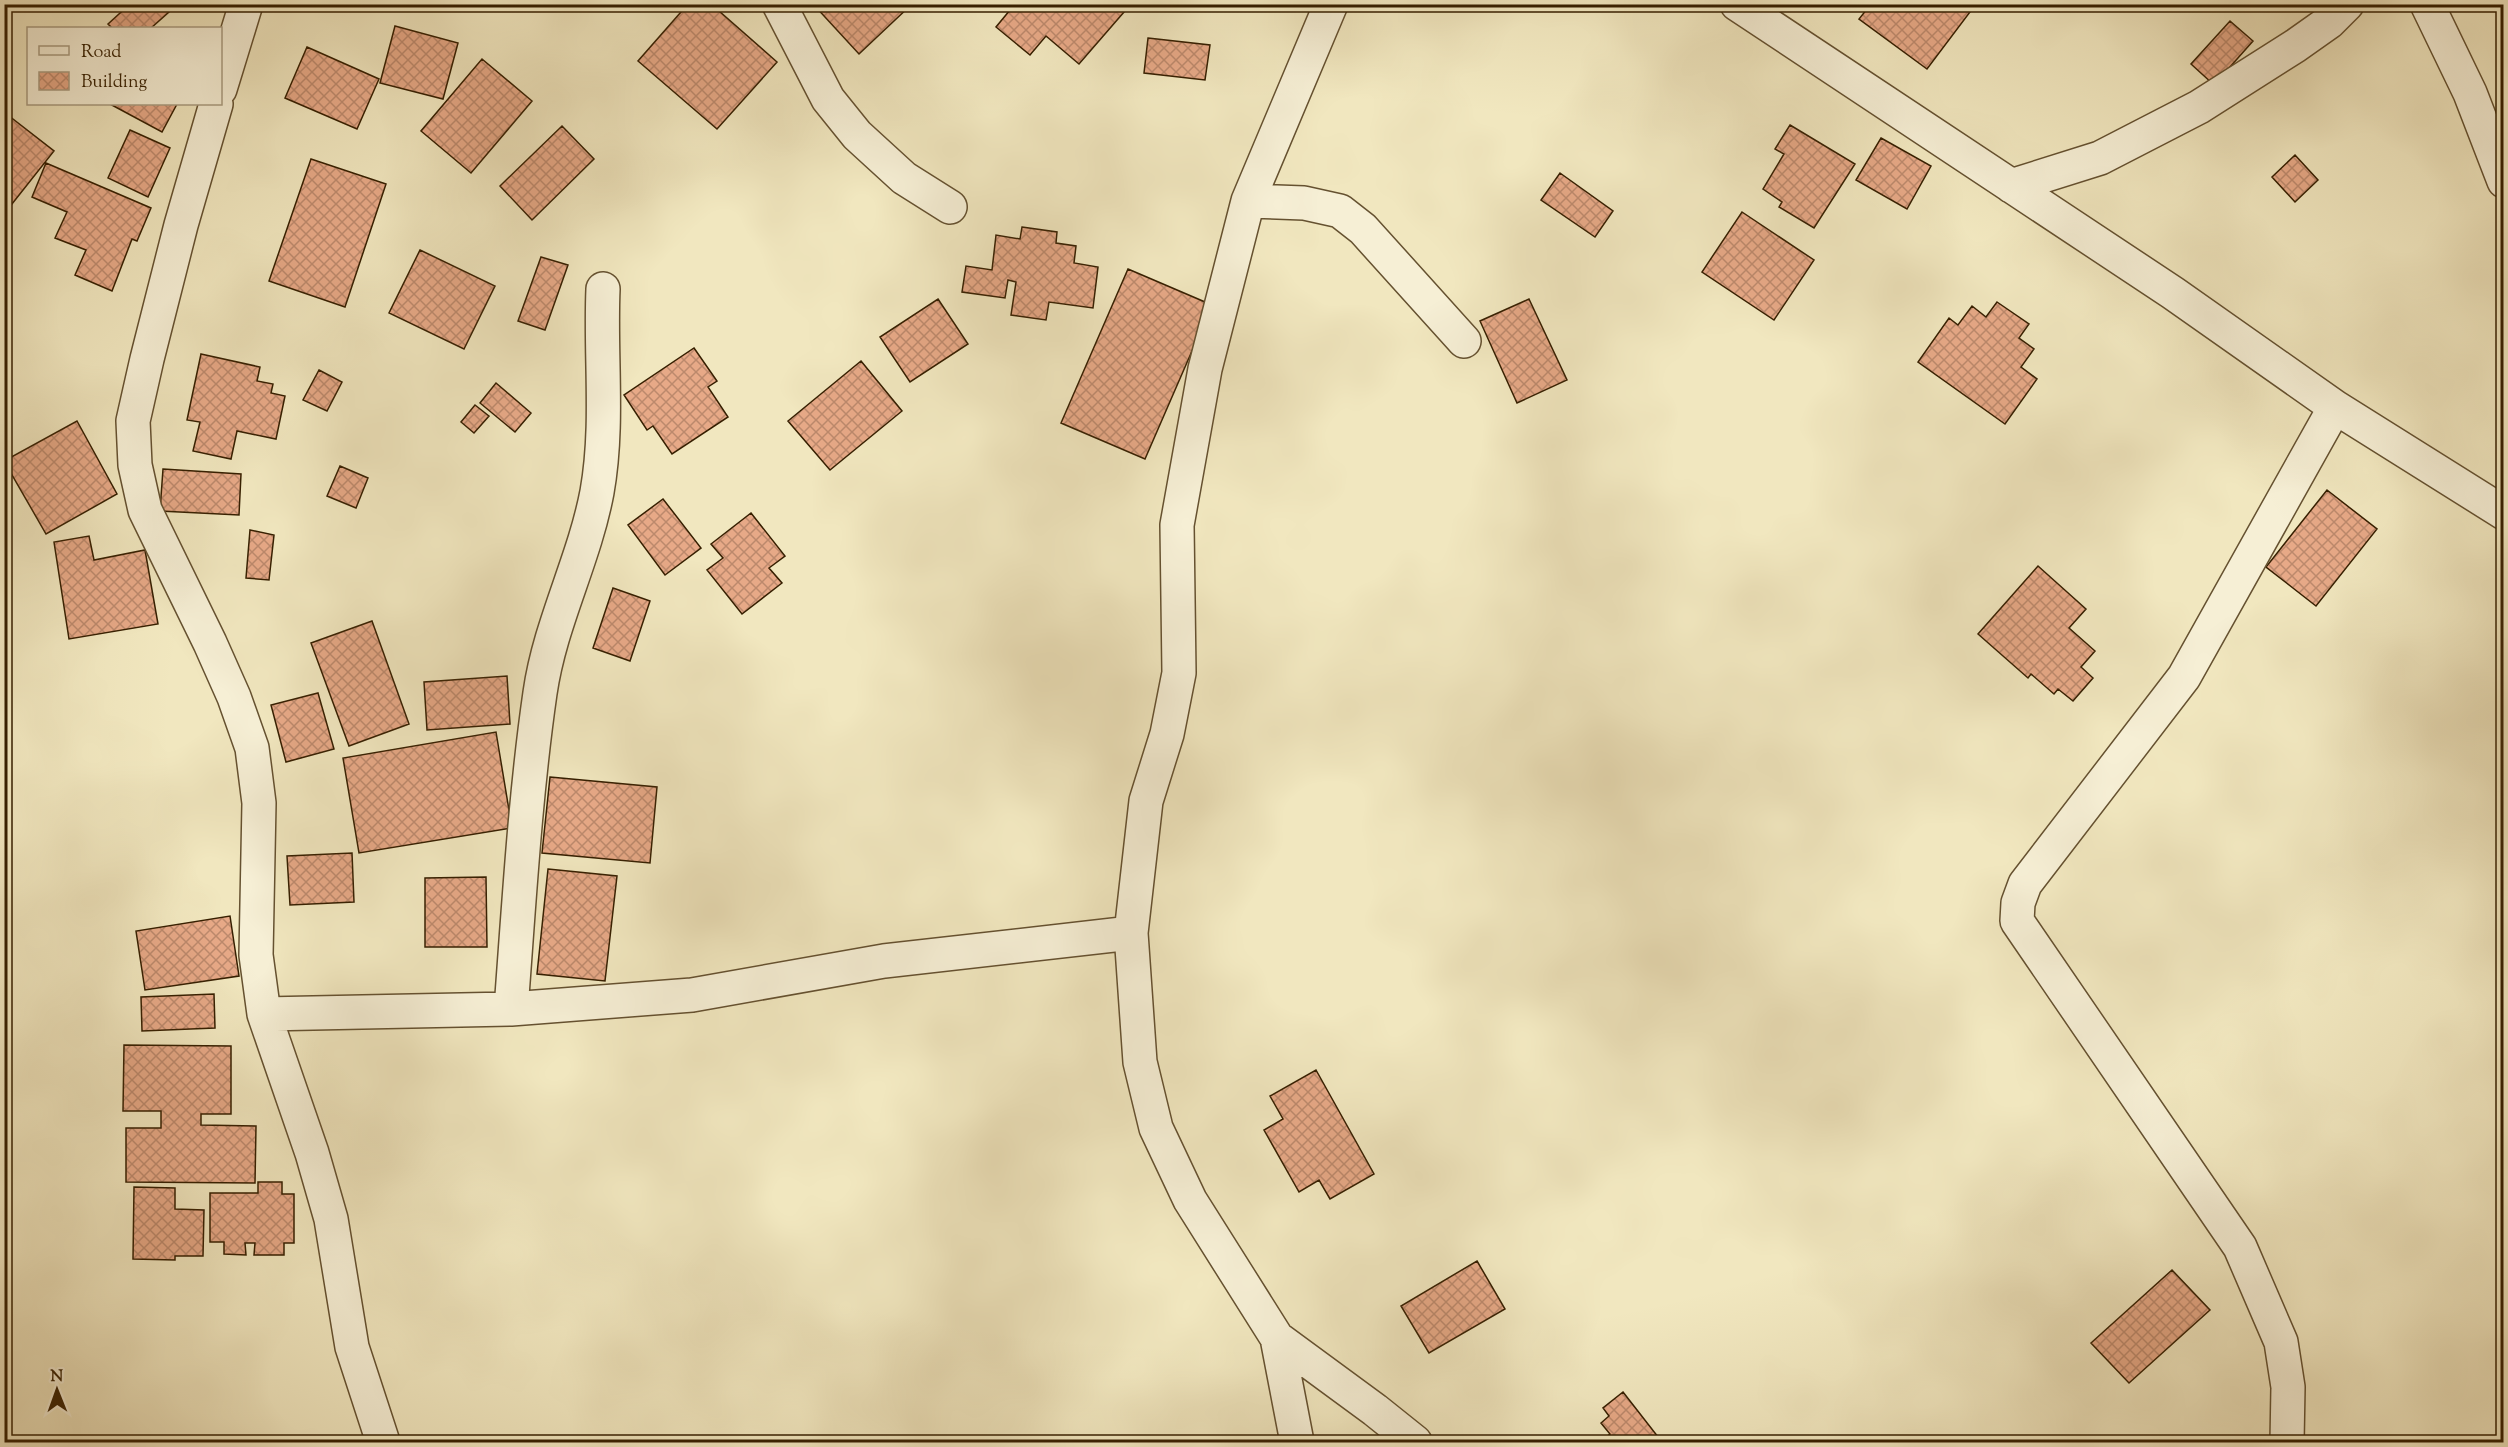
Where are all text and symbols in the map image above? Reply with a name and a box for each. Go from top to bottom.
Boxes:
legend [27,27,222,105]
text: Road [81,40,121,66]
text: Building [81,70,147,96]
north arrow [27,1360,87,1420]
text: N [50,1366,64,1389]

